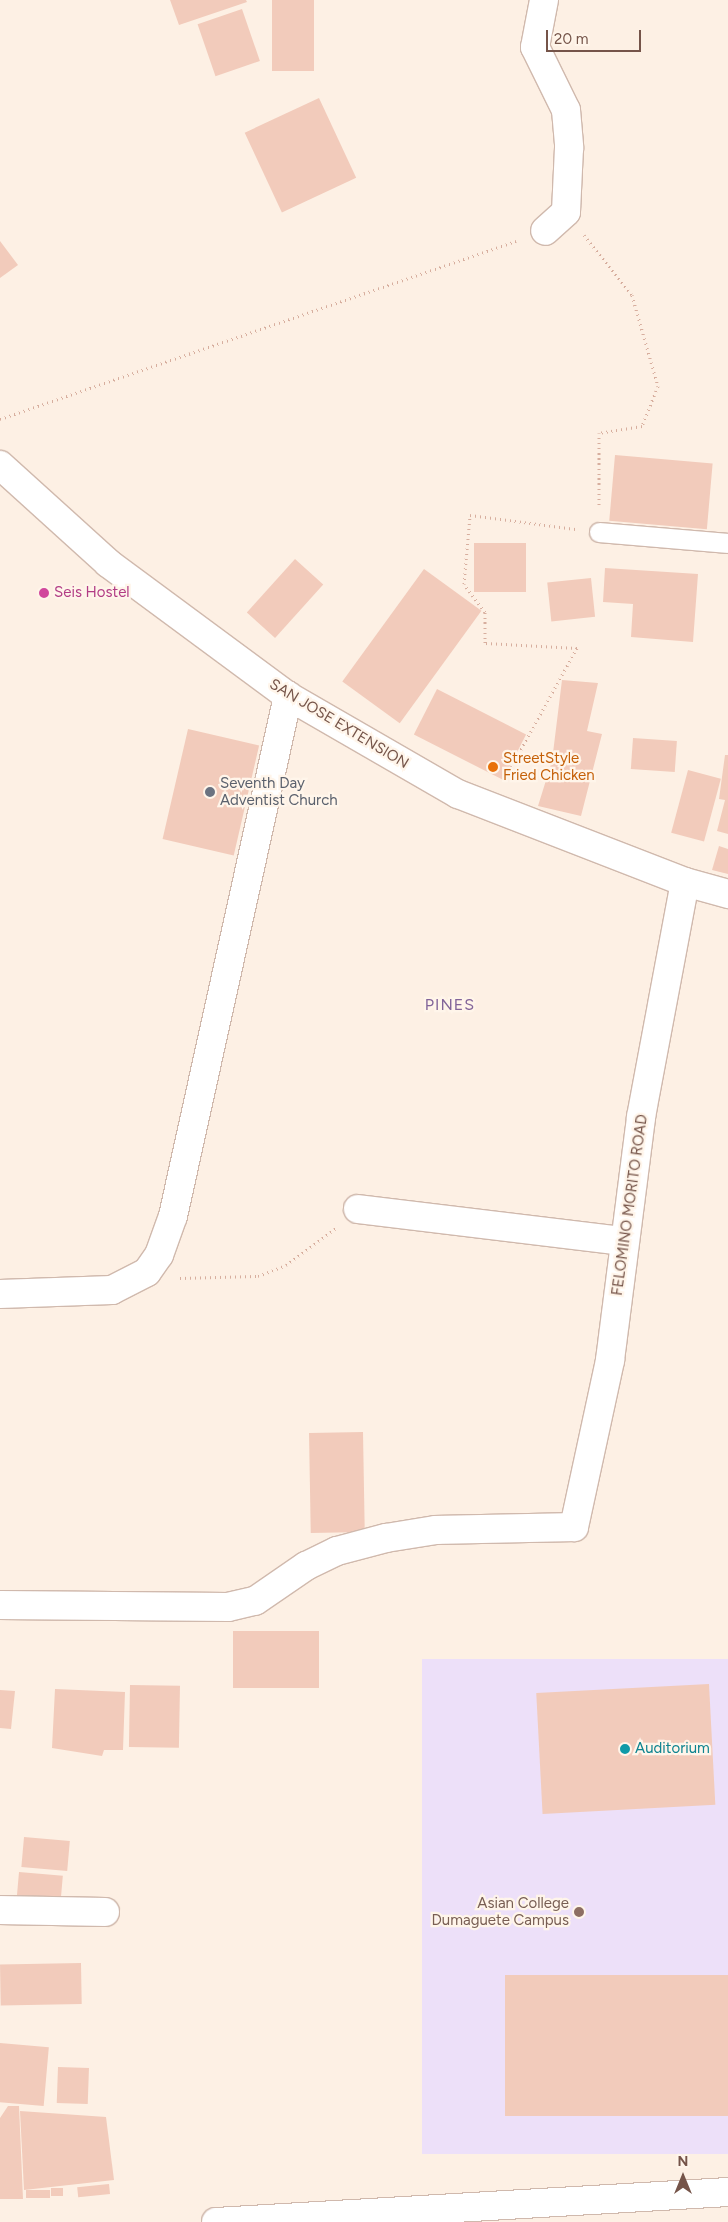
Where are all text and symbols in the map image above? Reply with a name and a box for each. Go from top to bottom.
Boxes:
scale bar [548,20,643,52]
text: 20 m [554,30,588,48]
place label: Seis Hostel [54,584,130,602]
marker: Seis Hostel [38,587,50,599]
street label: SAN JOSE EXTENSION [266,675,412,773]
place label: StreetStyle Fried Chicken [503,749,595,784]
marker: StreetStyle Fried Chicken [487,761,499,773]
place label: Seventh Day Adventist Church [220,774,338,809]
marker: Seventh Day Adventist Church [204,786,216,798]
district label: PINES [424,995,476,1015]
street label: FELOMINO MORITO ROAD [608,1113,652,1297]
place label: Auditorium [635,1740,710,1758]
marker: Auditorium [619,1743,631,1755]
place label: Asian College Dumaguete Campus [432,1894,569,1929]
marker: Asian College Dumaguete Campus [573,1906,585,1918]
north arrow [658,2152,708,2202]
text: N [678,2153,688,2170]

